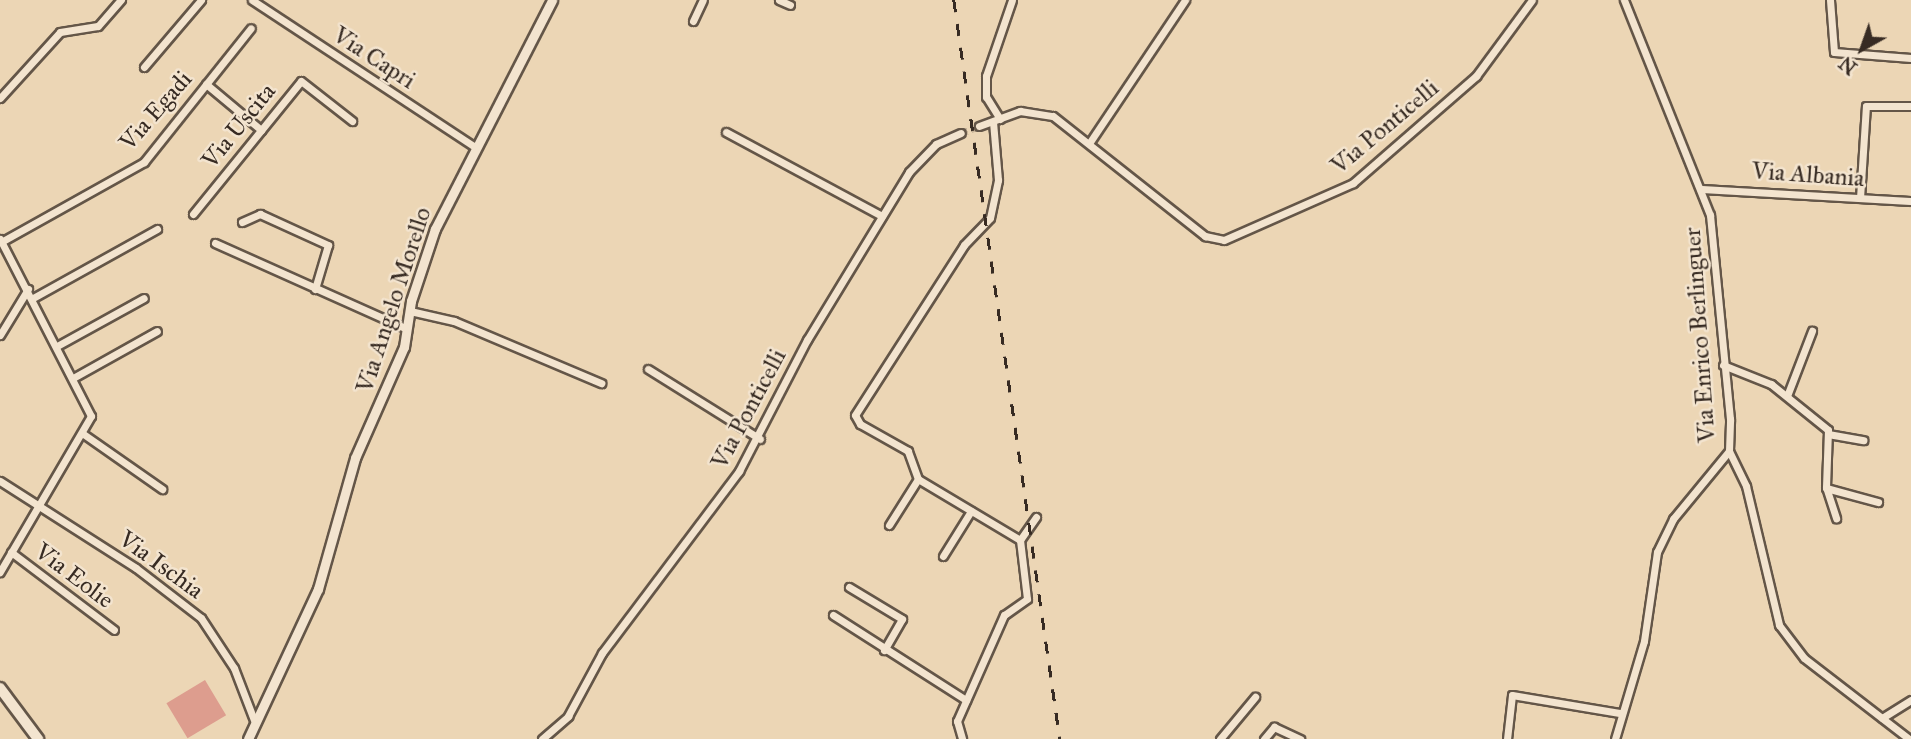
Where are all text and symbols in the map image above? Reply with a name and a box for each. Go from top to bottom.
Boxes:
north arrow [1827,14,1897,84]
street label: Via Capri [327,21,421,95]
text: N [1835,51,1862,79]
street label: Via Egadi [114,65,198,157]
street label: Via Ponticelli [1325,74,1445,180]
street label: Via Uscita [196,78,282,174]
street label: Via Albania [1751,157,1865,193]
street label: Via Angelo Morello [350,204,438,396]
street label: Via Enrico Berlinguer [1678,226,1722,444]
street label: Via Ponticelli [705,344,793,474]
street label: Via Ischia [113,525,209,605]
street label: Via Eolie [29,537,119,615]

